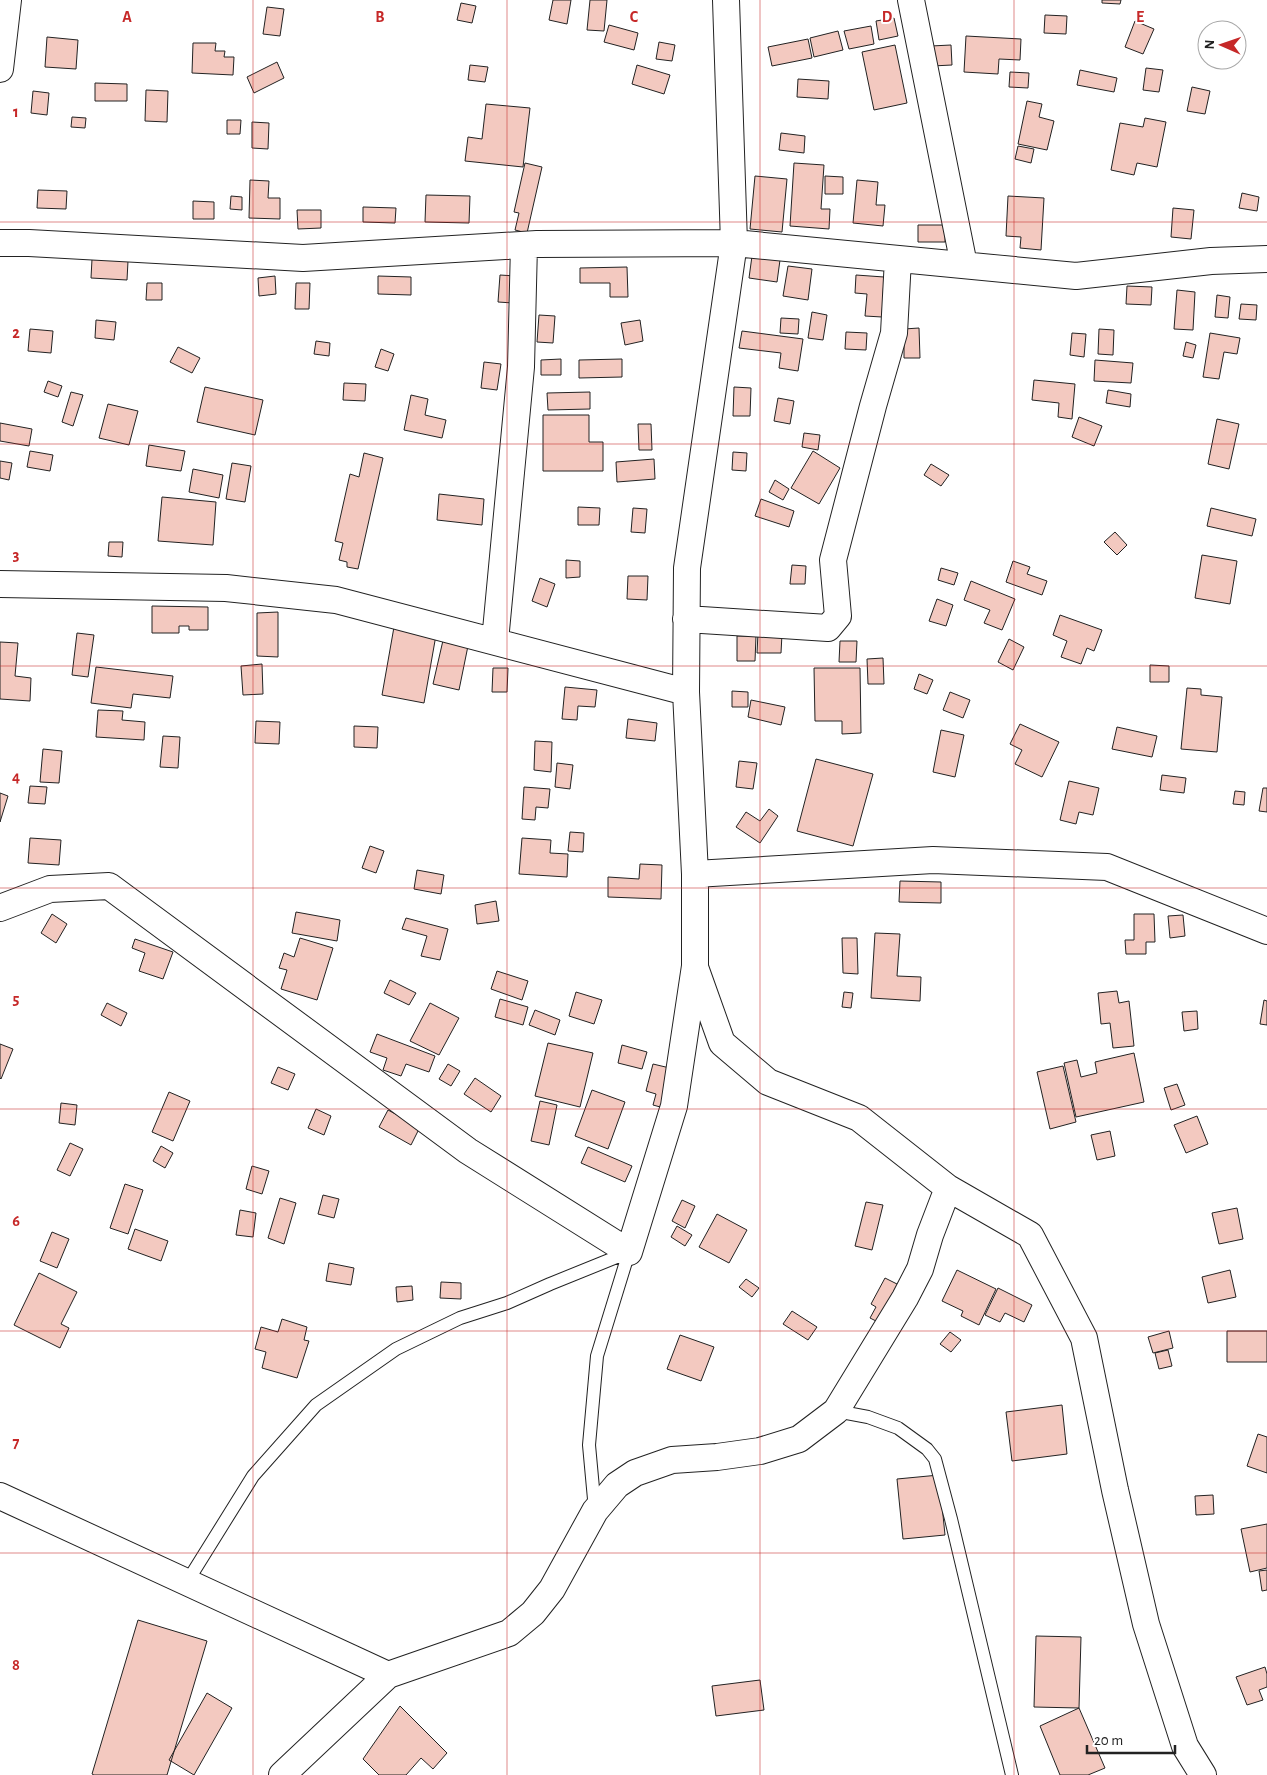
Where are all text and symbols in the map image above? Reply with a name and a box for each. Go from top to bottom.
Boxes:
text: A [122,9,132,25]
text: B [375,9,385,25]
text: C [630,9,639,25]
text: D [882,9,893,25]
text: E [1136,9,1144,25]
north arrow [1197,20,1247,70]
text: N [1203,39,1217,50]
text: 1 [13,104,19,120]
text: 2 [12,325,20,341]
text: 3 [13,547,20,563]
text: 4 [12,769,20,785]
text: 5 [13,991,20,1007]
text: 6 [12,1213,20,1229]
text: 7 [13,1435,20,1451]
text: 8 [12,1657,20,1673]
scale bar [1087,1722,1174,1754]
text: 20 m [1094,1733,1123,1748]

